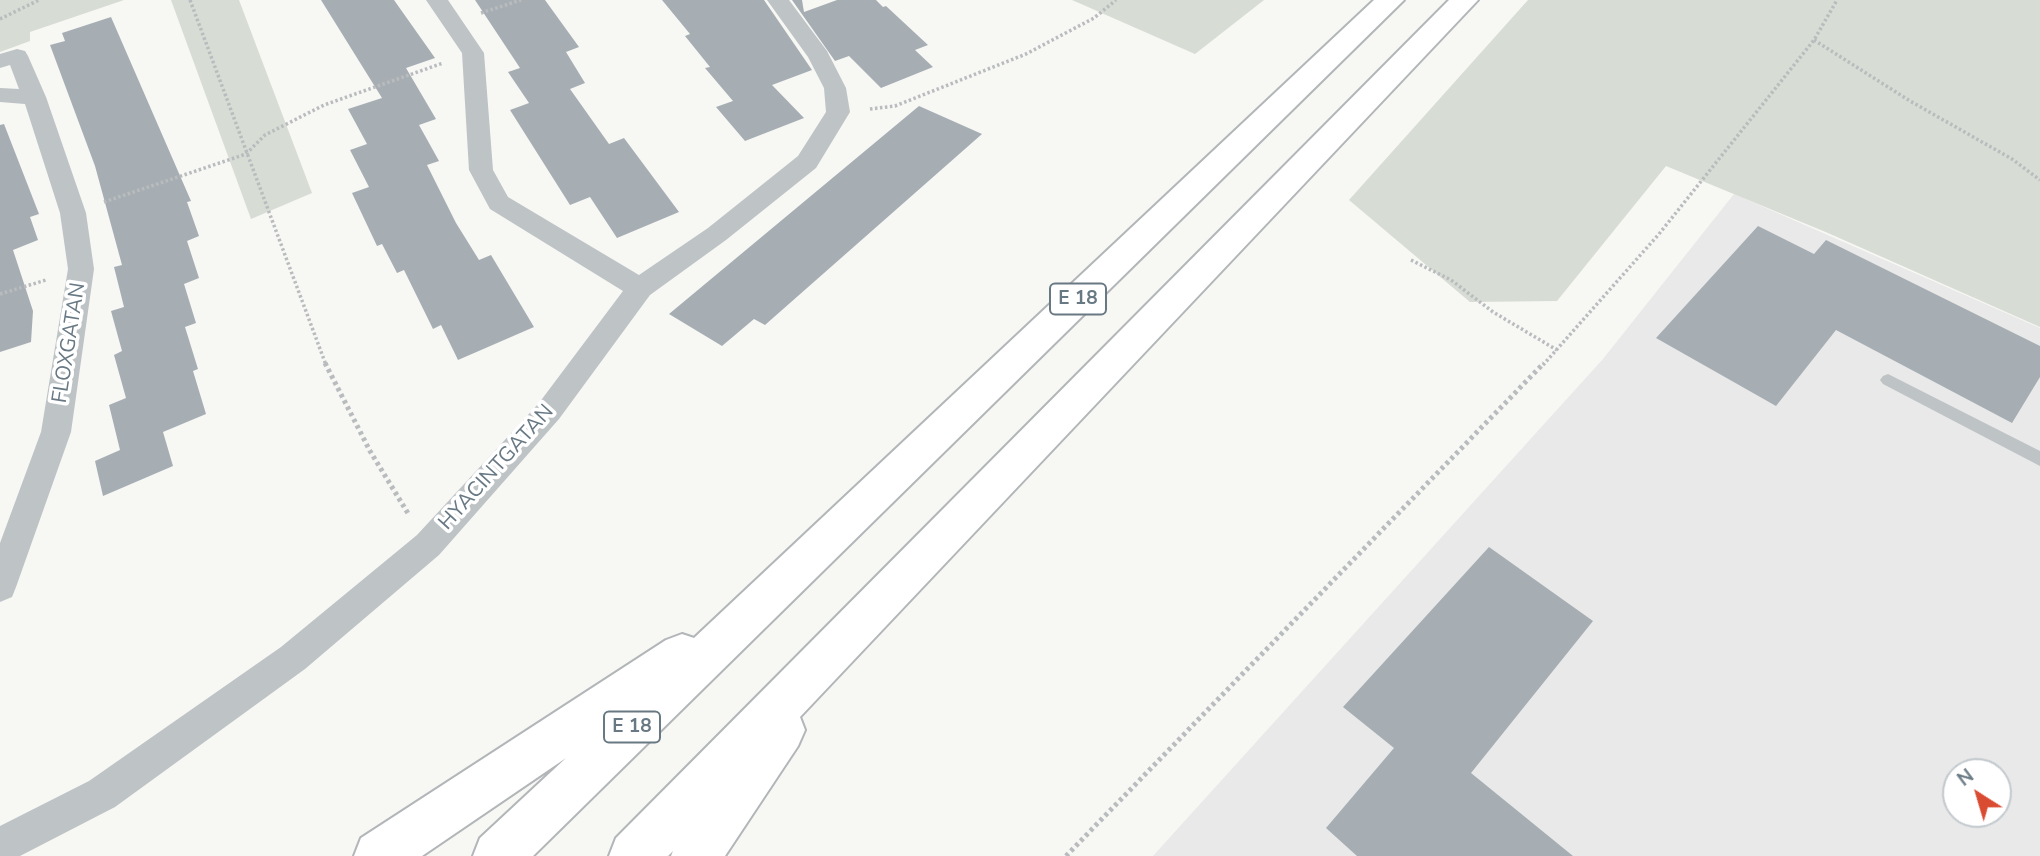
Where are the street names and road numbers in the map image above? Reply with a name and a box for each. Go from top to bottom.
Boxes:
street label: FLOXGATAN [48,281,92,405]
road number: E 18 [1050,284,1106,314]
street label: HYACINTGATAN [434,400,560,536]
road number: E 18 [604,712,660,742]

